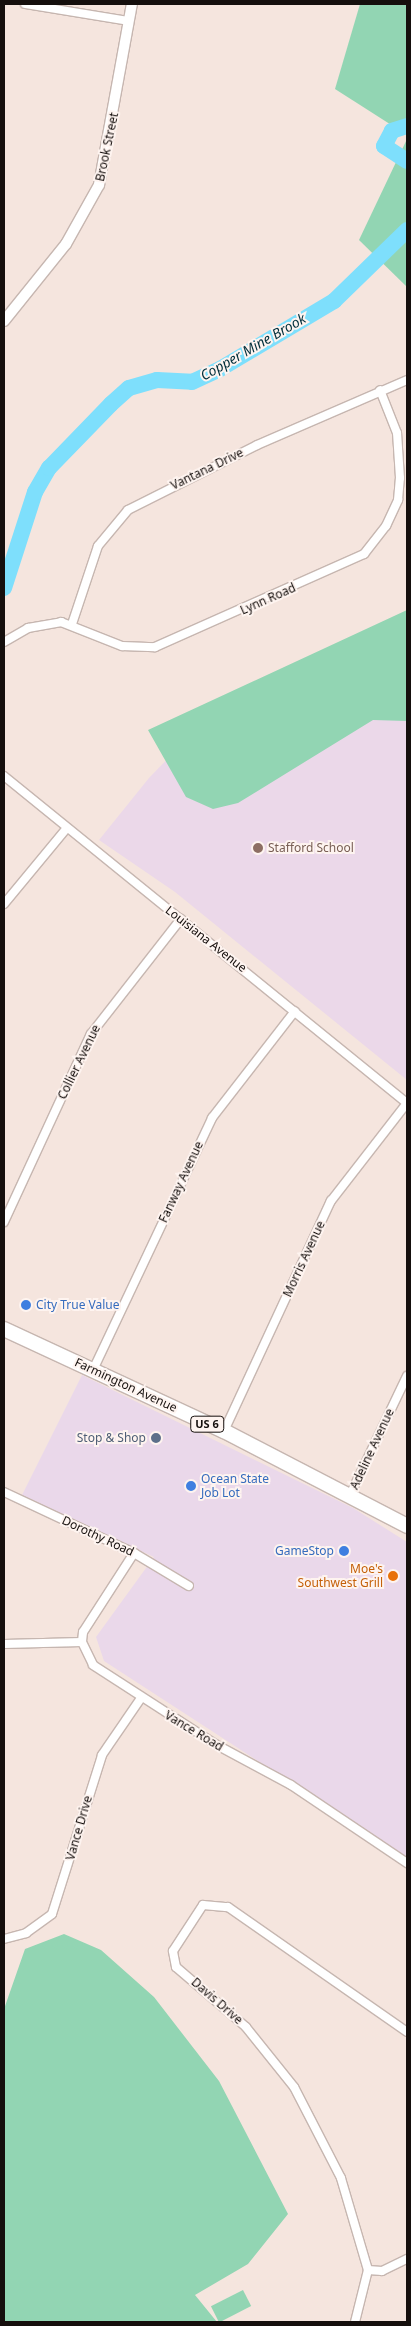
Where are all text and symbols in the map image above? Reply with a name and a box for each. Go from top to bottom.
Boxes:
street label: Brook Street [93,111,121,183]
water label: Copper Mine Brook [197,310,309,384]
street label: Vantana Drive [168,445,246,493]
street label: Lynn Road [238,580,298,618]
place label: Stafford School [268,841,354,855]
marker: Stafford School [252,842,264,854]
street label: Louisiana Avenue [163,903,249,975]
street label: Collier Avenue [55,1022,103,1102]
street label: Fanway Avenue [156,1139,206,1225]
street label: Morris Avenue [280,1219,328,1299]
place label: City True Value [36,1298,120,1312]
marker: City True Value [20,1299,32,1311]
street label: Farmington Avenue [73,1355,179,1415]
street label: Adeline Avenue [347,1406,397,1492]
road number: US 6 [190,1416,224,1432]
place label: Stop & Shop [77,1431,146,1445]
marker: Stop & Shop [150,1432,162,1444]
place label: Ocean State Job Lot [201,1472,269,1500]
marker: Ocean State Job Lot [185,1480,197,1492]
street label: Dorothy Road [60,1513,136,1559]
place label: GameStop [275,1544,334,1558]
marker: GameStop [338,1545,350,1557]
place label: Moe's Southwest Grill [298,1562,383,1590]
marker: Moe's Southwest Grill [387,1570,399,1582]
street label: Vance Road [162,1708,226,1754]
street label: Vance Drive [63,1794,95,1862]
street label: Davis Drive [188,1975,246,2027]

